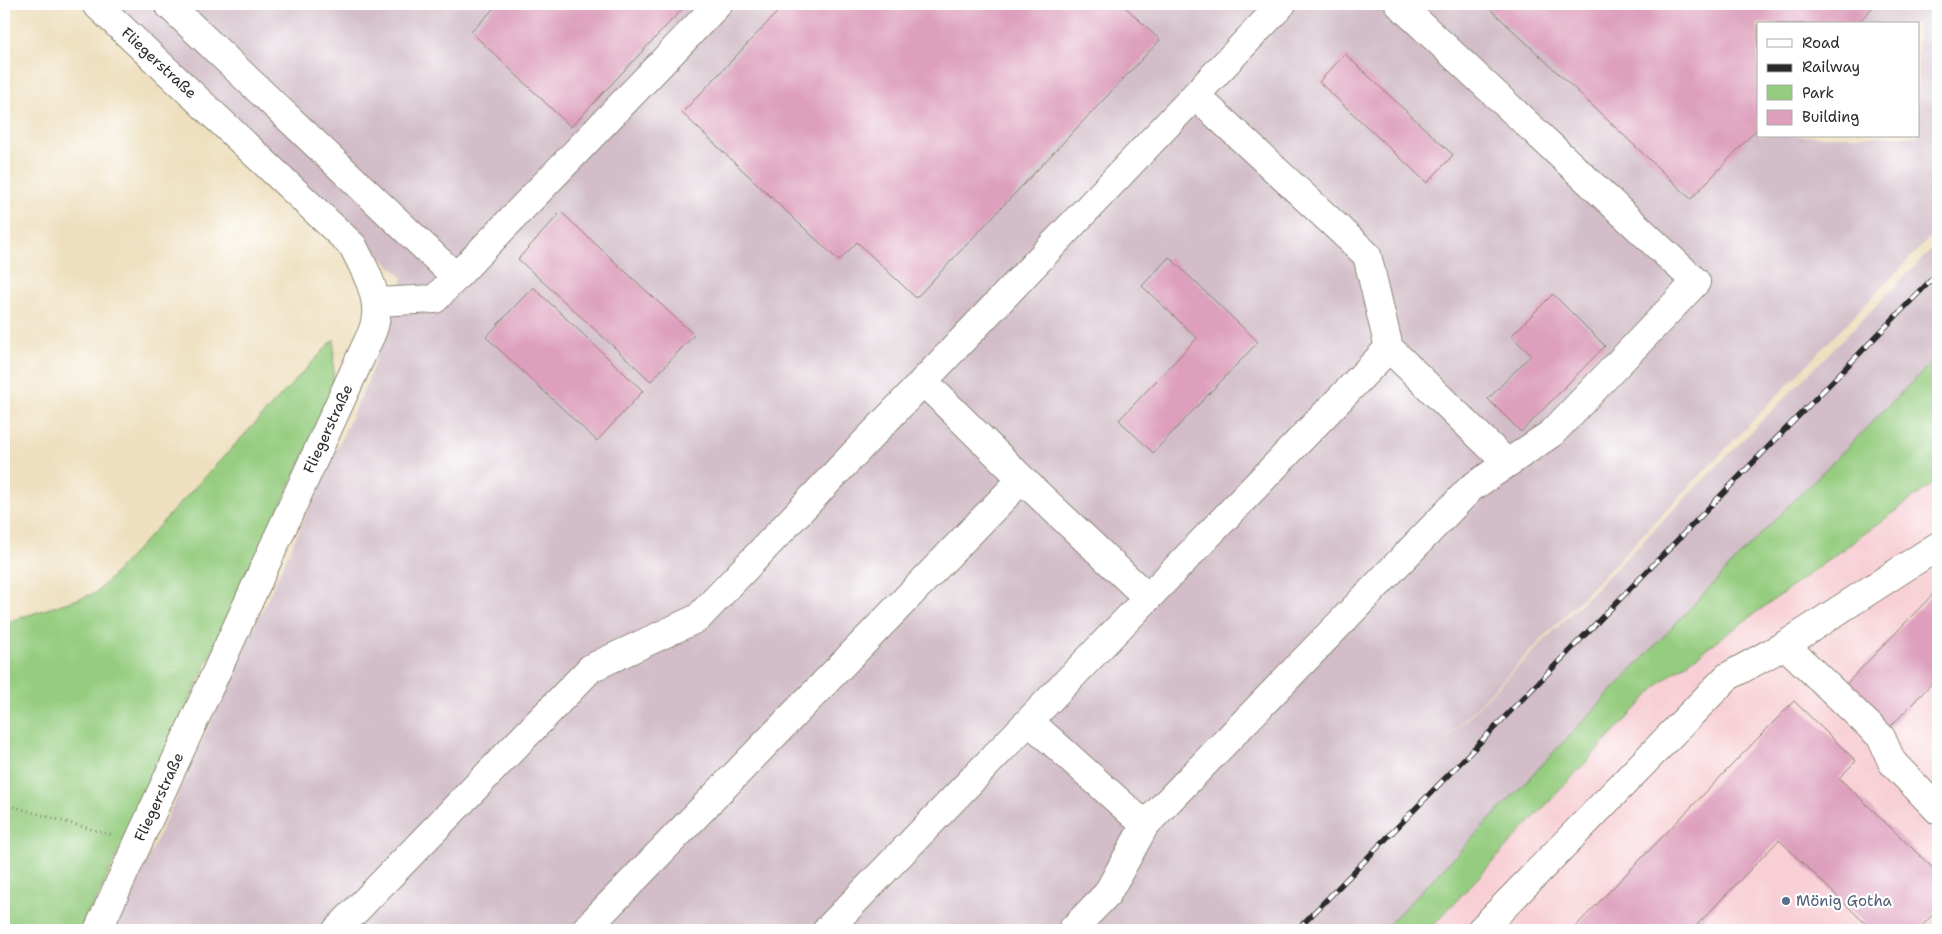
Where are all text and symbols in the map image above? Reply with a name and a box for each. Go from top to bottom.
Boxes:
legend [1757,22,1920,138]
street label: Fliegerstraße [117,23,201,103]
text: Road [1802,33,1840,53]
text: Railway [1802,57,1860,77]
text: Park [1802,83,1834,103]
text: Building [1802,107,1859,127]
street label: Fliegerstraße [299,381,357,477]
street label: Fliegerstraße [130,749,188,845]
place label: Mönig Gotha [1796,891,1893,911]
marker: Mönig Gotha [1780,895,1792,907]

